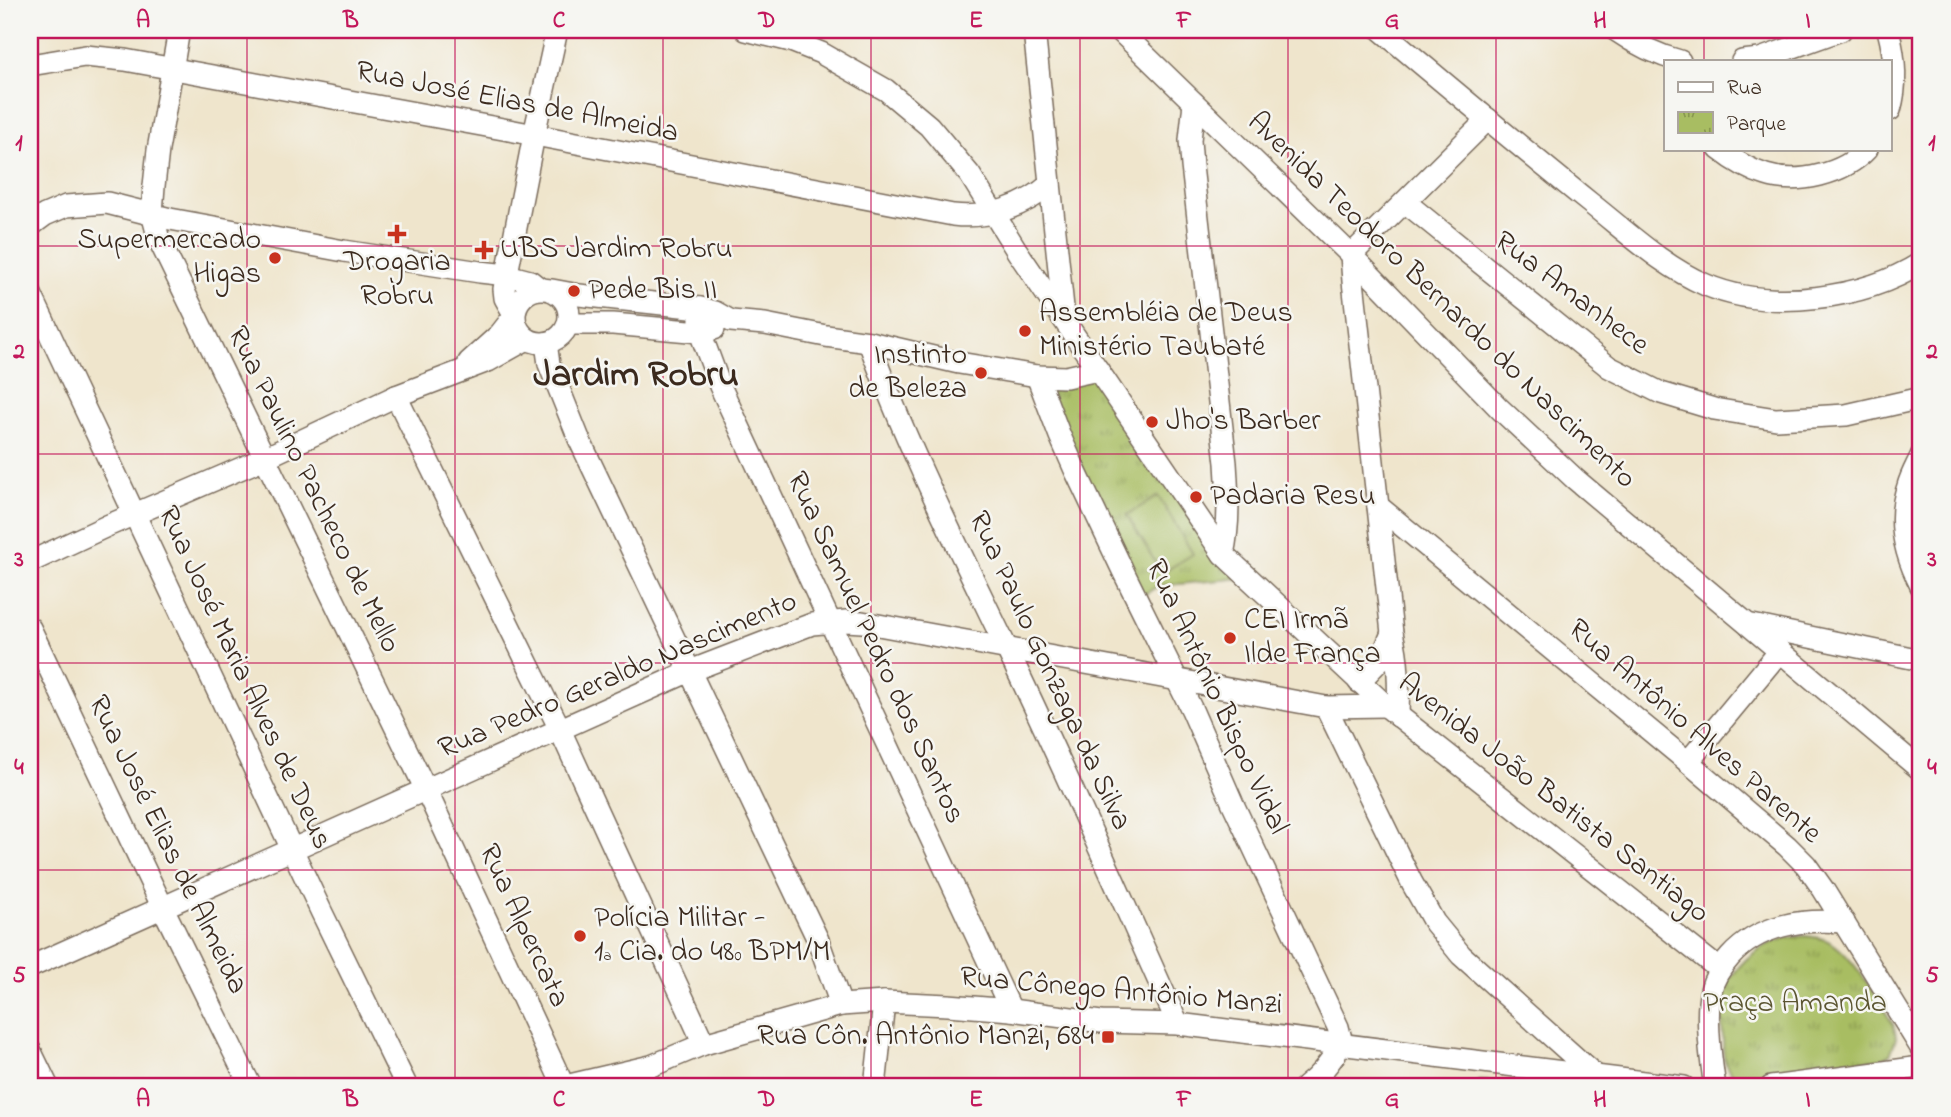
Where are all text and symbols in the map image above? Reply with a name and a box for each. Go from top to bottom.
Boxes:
text: A [136,5,150,38]
text: B [342,5,359,38]
text: C [553,5,566,38]
text: D [758,5,775,38]
text: E [969,5,983,38]
text: F [1176,5,1192,38]
text: G [1385,5,1399,38]
text: H [1593,5,1607,38]
text: I [1805,5,1811,38]
street label: Rua José Elias de Almeida [352,50,682,156]
legend [1664,60,1892,150]
text: Rua [1727,74,1762,104]
street label: Avenida Teodoro Bernardo do Nascimento [1236,102,1646,500]
text: Parque [1727,110,1786,140]
text: 1 [15,128,23,161]
text: 1 [1928,128,1936,161]
place label: Supermercado Higas [78,219,261,297]
street label: Rua Amanhece [1484,221,1658,367]
marker: Drogaria Robru [389,226,405,242]
place label: UBS Jardim Robru [500,228,733,272]
marker: UBS Jardim Robru [474,240,494,260]
place label: Drogaria Robru [342,241,451,319]
marker: Supermercado Higas [267,250,283,266]
place label: Pede Bis II [588,269,717,313]
marker: Pede Bis II [566,283,582,299]
place label: Assembléia de Deus Ministério Taubaté [1039,292,1293,370]
street label: Rua Paulino Pacheco de Mello [215,319,411,661]
marker: Assembléia de Deus Ministério Taubaté [1017,323,1033,339]
place label: Instinto de Beleza [848,334,967,412]
text: 2 [12,336,25,369]
text: 2 [1925,336,1938,369]
district label: Jardim Robru [533,349,739,403]
marker: Instinto de Beleza [973,365,989,381]
place label: Jho's Barber [1166,400,1321,444]
marker: Jho's Barber [1144,414,1160,430]
street label: Rua Samuel Pedro dos Santos [774,465,976,831]
place label: Padaria Resu [1210,475,1376,519]
marker: Padaria Resu [1188,489,1204,505]
street label: Rua José Maria Alves de Deus [145,499,343,857]
street label: Rua Paulo Gonzaga da Silva [956,504,1142,838]
text: 3 [13,544,24,577]
text: 3 [1926,544,1937,577]
street label: Rua Antônio Bispo Vidal [1133,552,1299,842]
street label: Rua Pedro Geraldo Nascimento [432,580,804,772]
place label: CEI Irmã Ilde França [1244,599,1381,677]
street label: Rua Antônio Alves Parente [1557,609,1831,855]
marker: CEI Irmã Ilde França [1222,630,1238,646]
street label: Avenida João Batista Santiago [1388,663,1718,935]
street label: Rua José Elias de Almeida [75,688,259,1002]
text: 4 [14,752,24,785]
text: 4 [1927,752,1937,785]
street label: Rua Alpercata [466,837,580,1015]
place label: Polícia Militar - 1ª Cia. do 48º BPM/M [594,897,831,975]
marker: Polícia Militar - 1ª Cia. do 48º BPM/M [572,928,588,944]
street label: Rua Cônego Antônio Manzi [958,956,1284,1028]
text: 5 [12,960,26,993]
text: 5 [1925,960,1939,993]
park label: Praça Amanda [1703,982,1887,1026]
place label: Rua Côn. Antônio Manzi, 684 [757,1015,1094,1059]
marker: Rua Côn. Antônio Manzi, 684 [1100,1029,1116,1045]
text: A [136,1084,150,1117]
text: B [342,1084,359,1117]
text: C [553,1084,566,1117]
text: D [758,1084,775,1117]
text: E [969,1084,983,1117]
text: F [1176,1084,1192,1117]
text: G [1385,1084,1399,1117]
text: H [1593,1084,1607,1117]
text: I [1805,1084,1811,1117]

